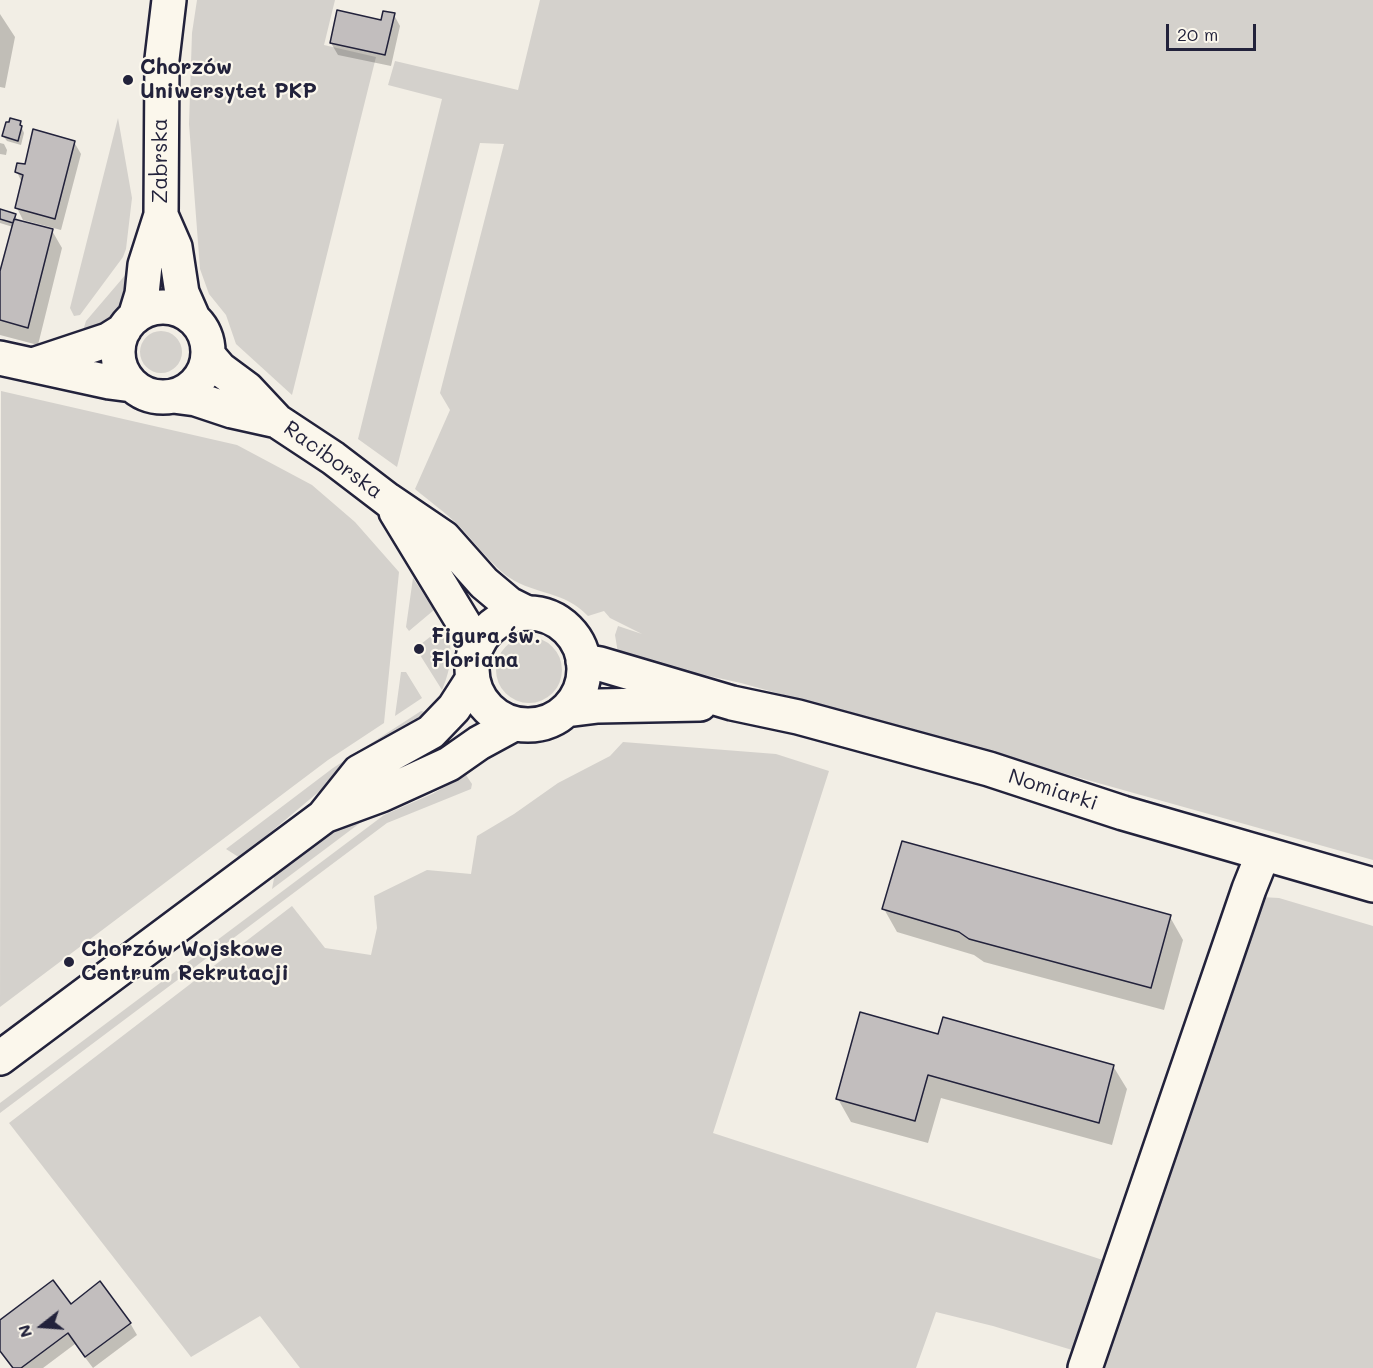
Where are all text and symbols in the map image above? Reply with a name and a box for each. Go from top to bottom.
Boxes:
scale bar [1169,12,1259,50]
text: 20 m [1177,22,1218,46]
place label: Chorzów Uniwersytet PKP [140,55,317,105]
marker: Chorzów Uniwersytet PKP [121,73,135,87]
street label: Zabrska [148,118,174,204]
street label: Raciborska [279,416,387,504]
place label: Figura św. Floriana [431,624,541,674]
marker: Figura św. Floriana [412,642,426,656]
street label: Nomiarki [1005,764,1101,816]
place label: Chorzów Wojskowe Centrum Rekrutacji [81,937,289,987]
marker: Chorzów Wojskowe Centrum Rekrutacji [62,955,76,969]
north arrow [12,1296,72,1356]
text: N [12,1323,36,1340]

